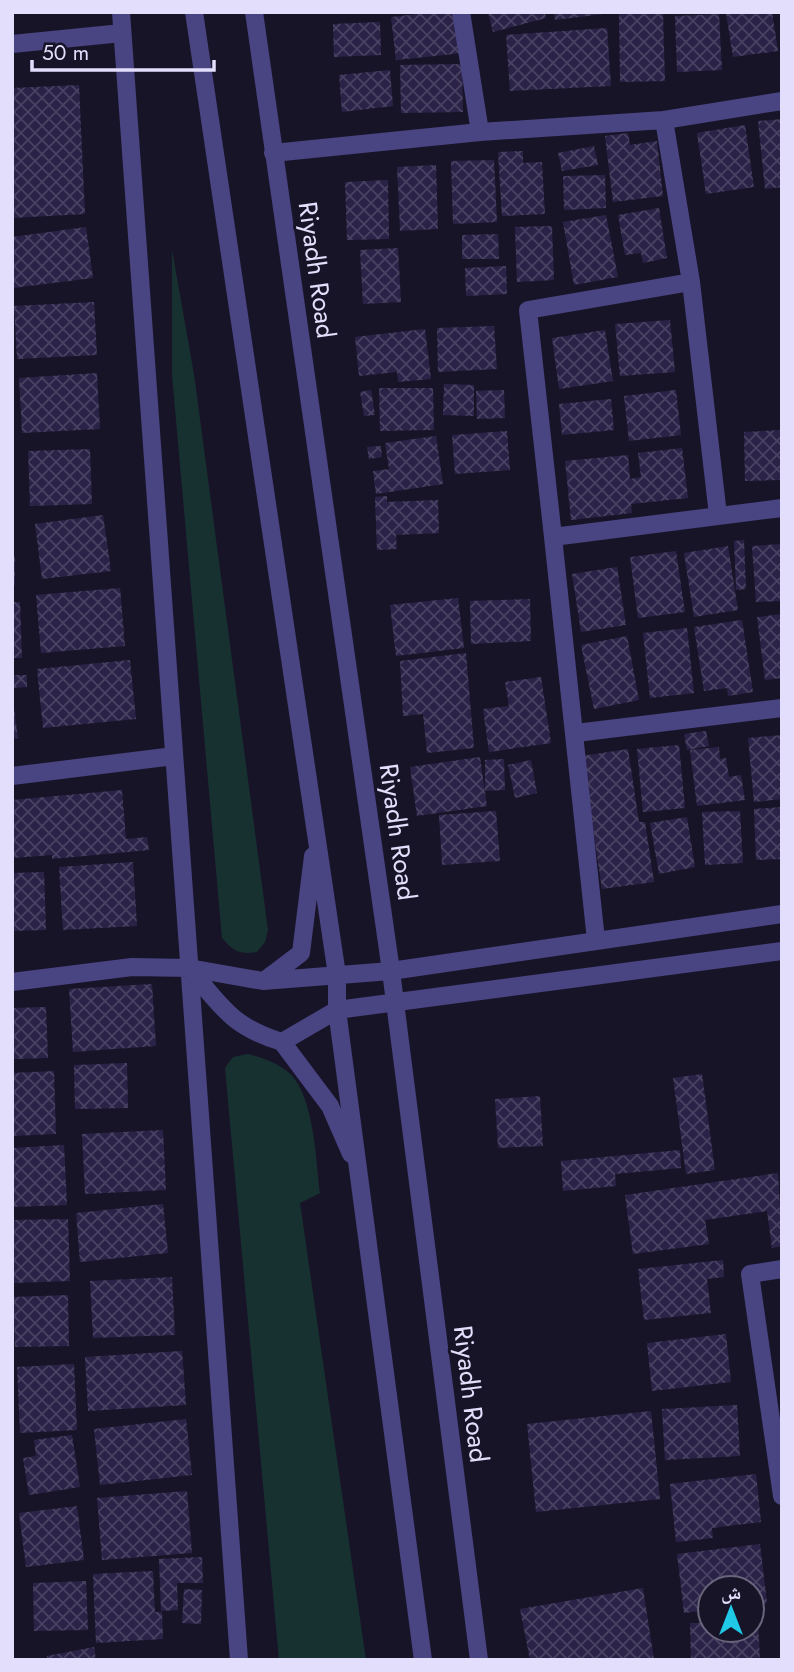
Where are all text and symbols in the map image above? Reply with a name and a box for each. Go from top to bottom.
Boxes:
scale bar [32,28,214,72]
text: 50 m [42,38,89,68]
street label: Riyadh Road [289,199,345,341]
street label: Riyadh Road [370,761,426,903]
street label: Riyadh Road [444,1323,498,1465]
north arrow [696,1574,766,1644]
text: ش [721,1579,741,1606]

